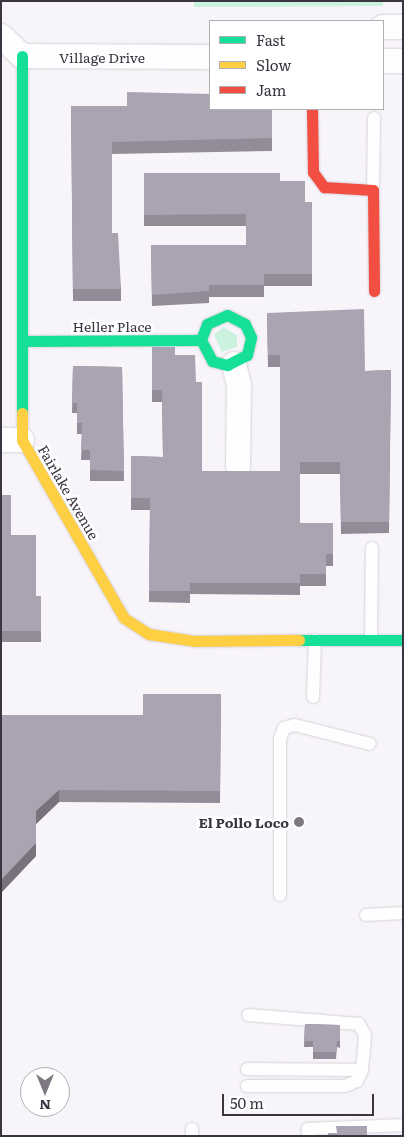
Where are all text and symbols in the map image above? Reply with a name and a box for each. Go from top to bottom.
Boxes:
legend [209,20,384,110]
text: Fast [256,28,285,51]
street label: Village Drive [59,49,145,65]
text: Slow [256,53,291,76]
text: Jam [256,78,286,101]
street label: Heller Place [72,318,152,334]
street label: Fairlake Avenue [35,442,103,542]
place label: El Pollo Loco [198,814,289,830]
marker: El Pollo Loco [293,816,305,828]
north arrow [20,1067,70,1117]
scale bar [224,1084,376,1116]
text: 50 m [230,1091,264,1114]
text: N [39,1096,51,1116]

